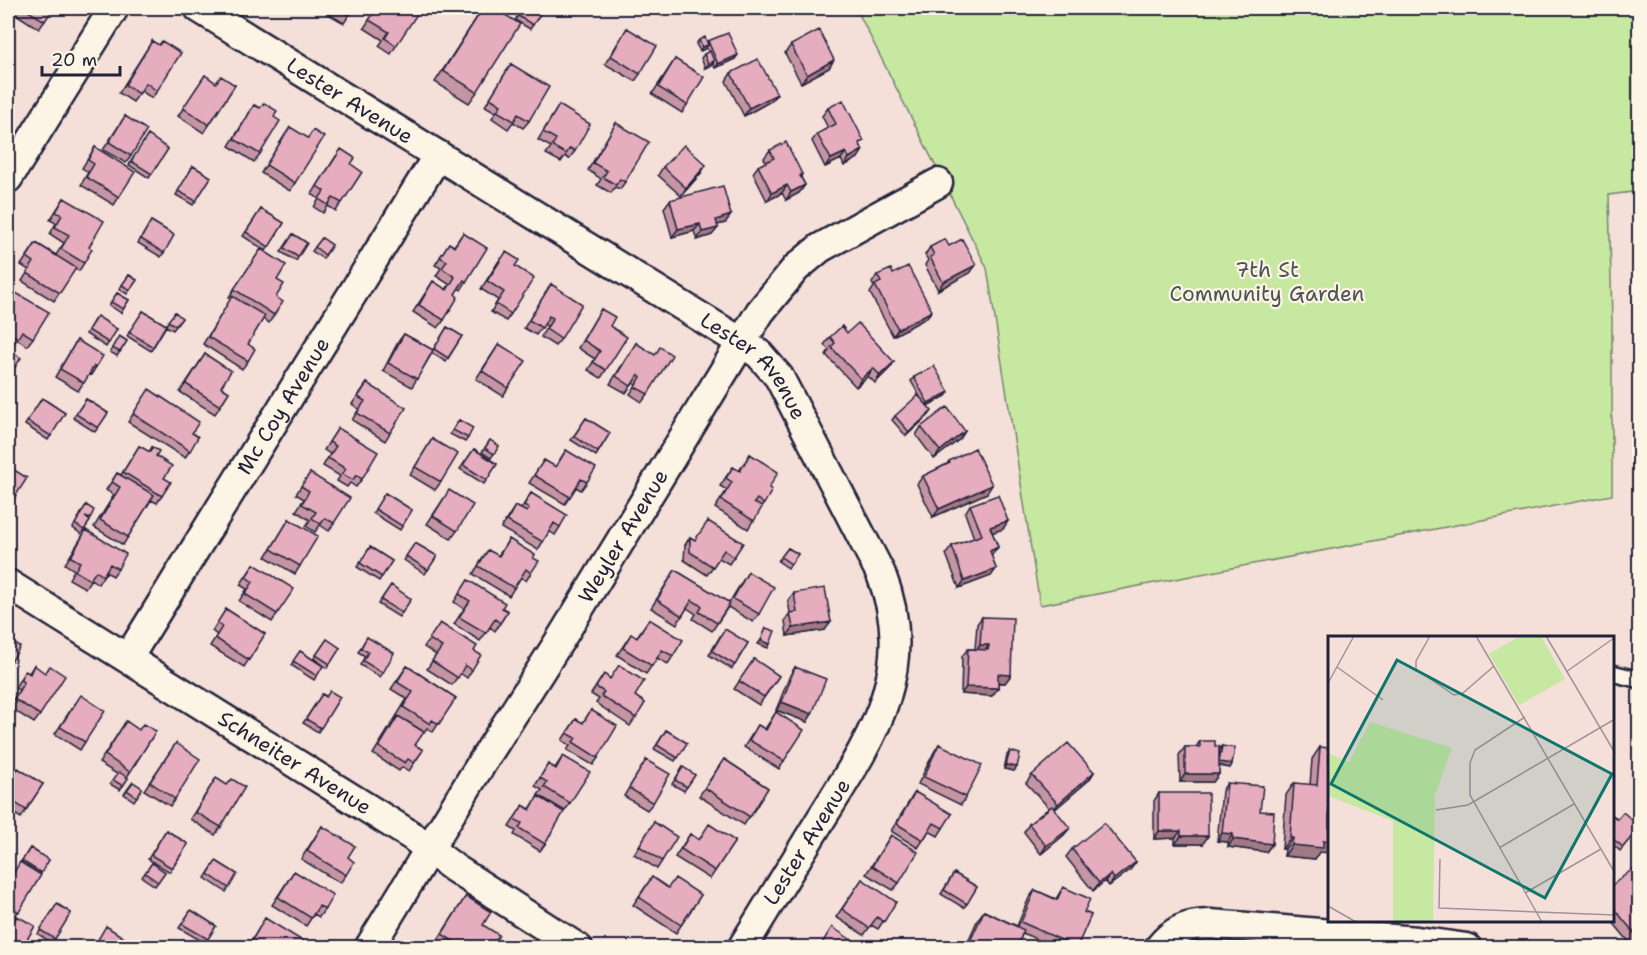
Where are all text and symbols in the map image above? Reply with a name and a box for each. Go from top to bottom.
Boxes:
scale bar [42,39,120,77]
text: 20 m [51,48,97,72]
street label: Lester Avenue [281,51,418,151]
park label: 7th St Community Garden [1170,256,1365,308]
street label: Lester Avenue [695,306,813,424]
street label: Mc Coy Avenue [230,332,336,480]
street label: Weyler Avenue [572,464,675,608]
inset map [1328,636,1614,922]
street label: Schneiter Avenue [213,704,377,821]
street label: Lester Avenue [757,774,857,910]

